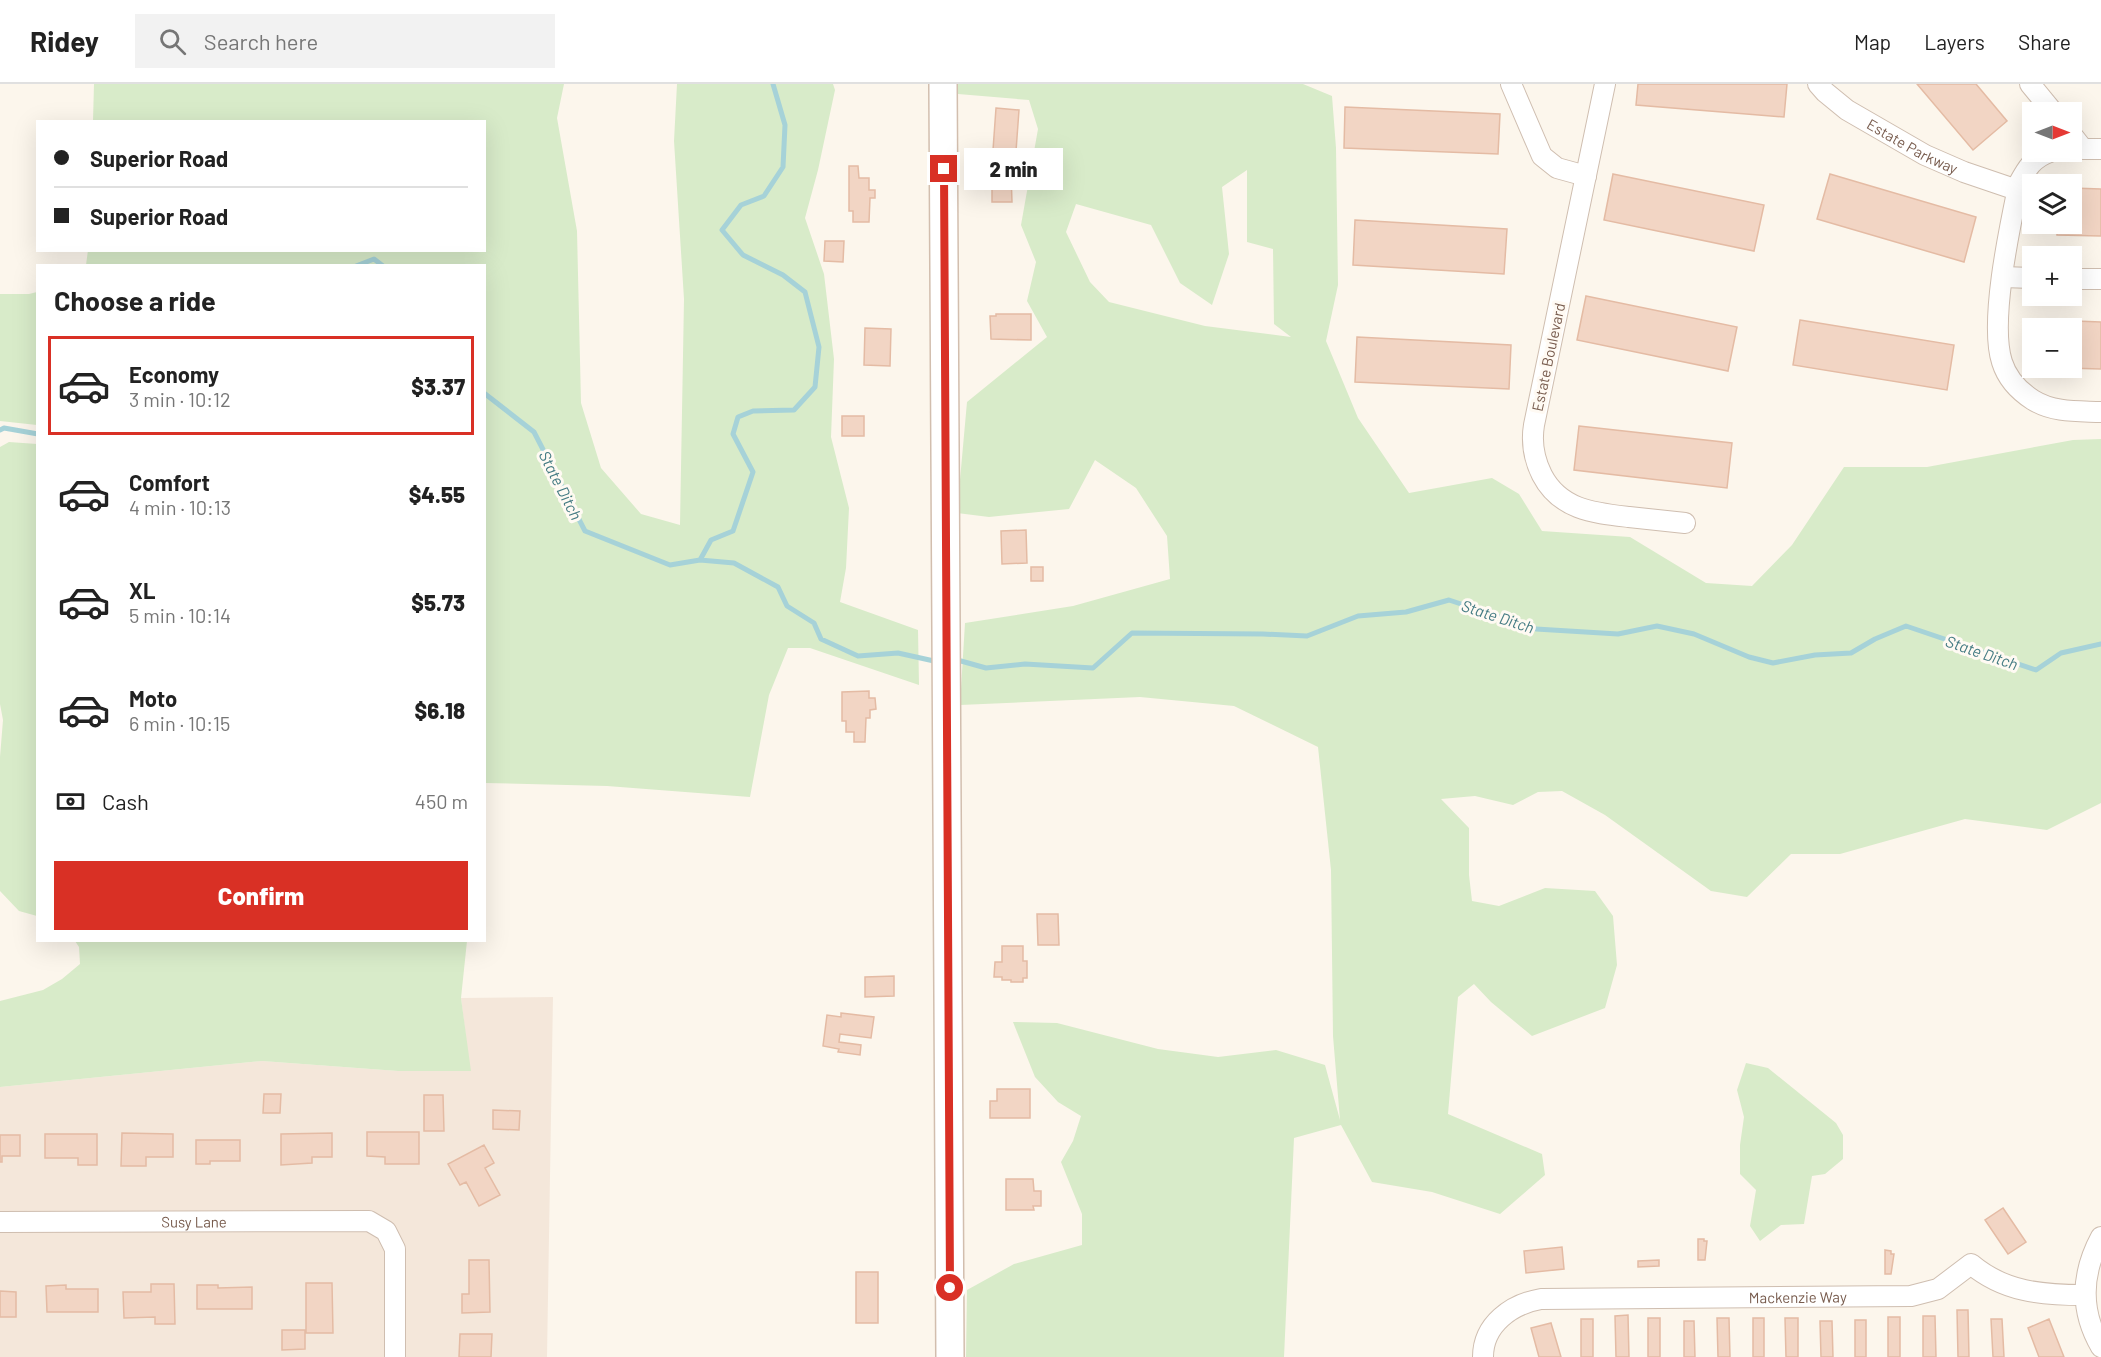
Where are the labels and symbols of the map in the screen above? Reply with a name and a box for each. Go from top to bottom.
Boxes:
north arrow [2022,102,2082,162]
street label: Estate Parkway [1864,115,1961,177]
callout: 2 min [965,148,1064,190]
route end [930,155,957,182]
street label: Estate Boulevard [1528,301,1568,413]
water label: State Ditch [535,447,587,523]
water label: State Ditch [1459,595,1537,637]
water label: State Ditch [1943,631,2021,673]
street label: Susy Lane [161,1212,227,1231]
route start [936,1274,963,1301]
street label: Mackenzie Way [1749,1288,1847,1306]

